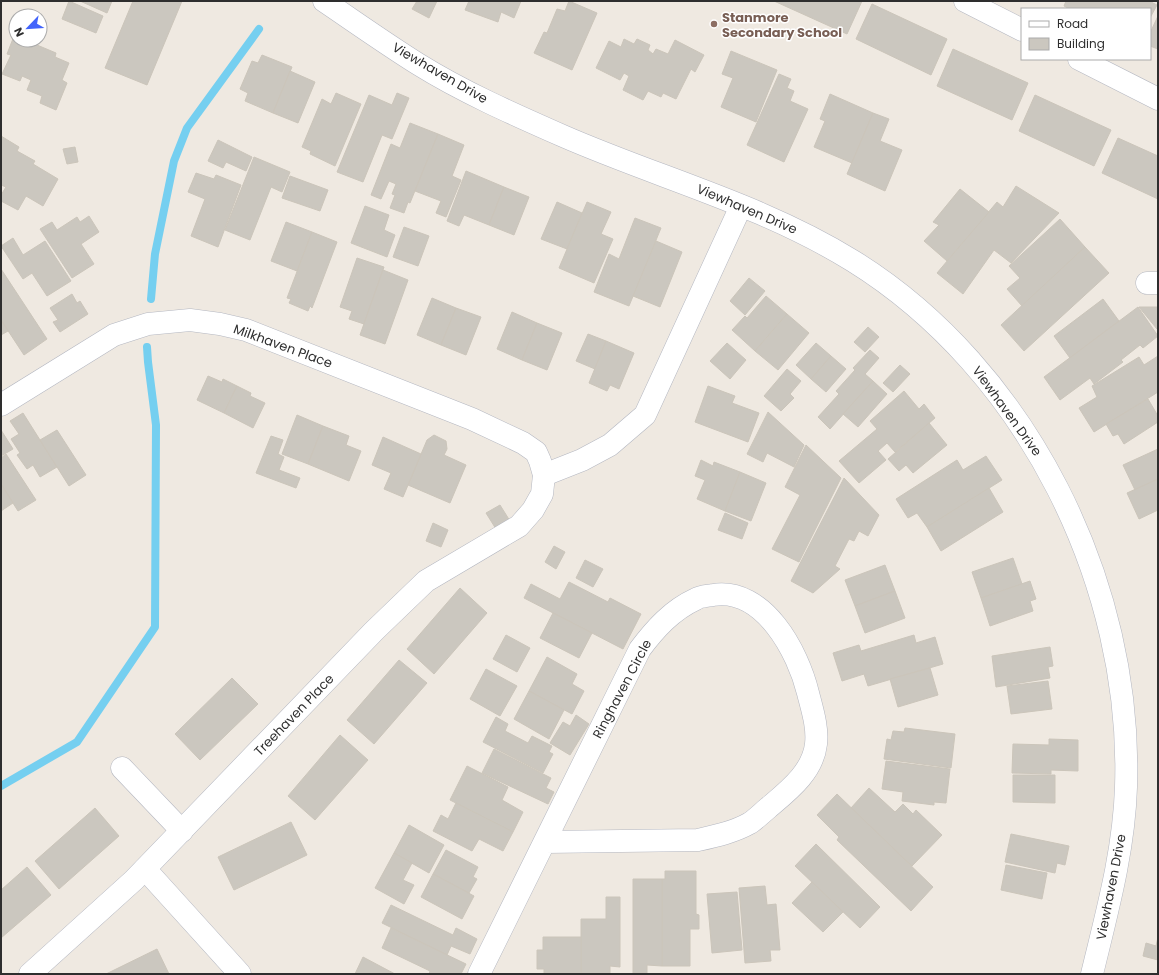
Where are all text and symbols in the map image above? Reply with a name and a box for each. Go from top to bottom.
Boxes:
north arrow [8,8,48,48]
place label: Stanmore Secondary School [722,8,842,42]
legend [1021,8,1151,60]
text: Road [1057,15,1088,32]
marker: Stanmore Secondary School [709,19,719,29]
text: N [10,25,28,39]
text: Building [1057,35,1105,52]
street label: Viewhaven Drive [389,38,491,108]
street label: Viewhaven Drive [694,179,800,239]
street label: Milkhaven Place [231,319,335,373]
street label: Viewhaven Drive [968,362,1046,460]
street label: Ringhaven Circle [588,636,656,742]
street label: Treehaven Place [250,670,338,760]
street label: Viewhaven Drive [1091,832,1131,942]

